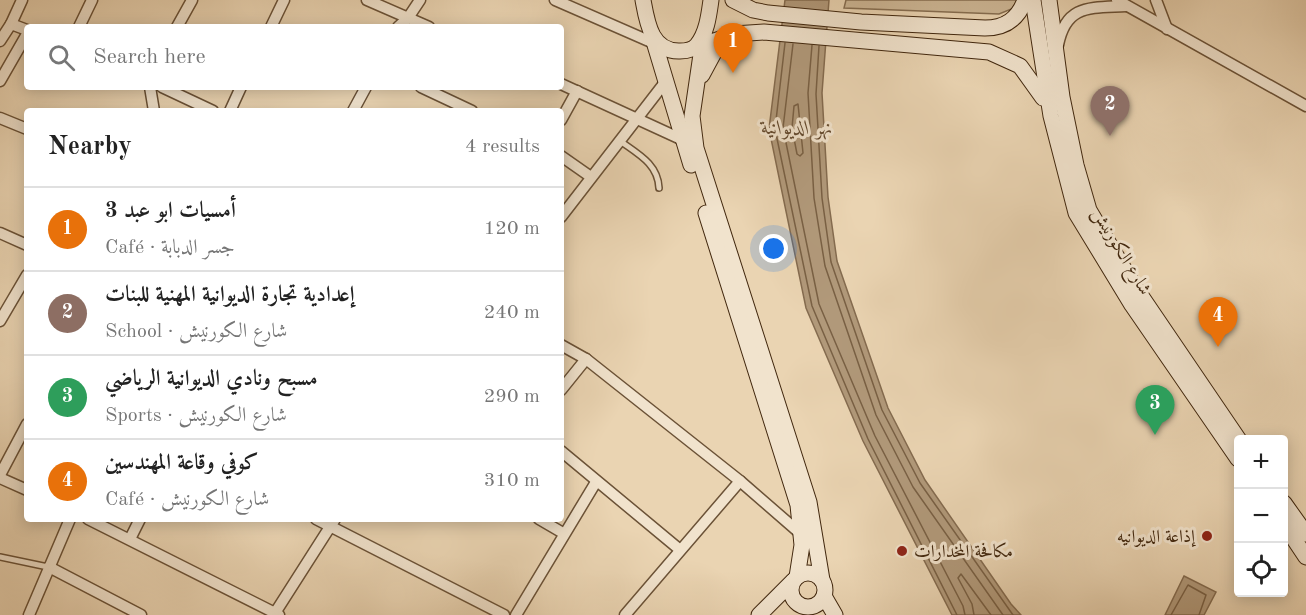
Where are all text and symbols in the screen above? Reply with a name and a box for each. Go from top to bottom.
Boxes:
pin: 1 [714,23,752,73]
search box [24,24,564,90]
icon: search [45,41,78,74]
text: Search here [93,46,206,68]
pin: 2 [1090,86,1130,136]
water label: نهر الديوانية [759,119,833,140]
text: Nearby [48,134,132,160]
text: 4 results [465,137,540,157]
text: أمسيات ابو عبد 3 [105,200,236,222]
street label: شارع الكورنيش [1084,205,1155,301]
text: 1 [62,219,73,239]
text: 120 m [484,219,540,239]
your location [759,234,788,263]
text: Café · جسر الدبابة [105,238,235,258]
text: إعدادية تجارة الديوانية المهنية للبنات [105,284,354,306]
pin: 4 [1198,298,1238,347]
text: 2 [62,303,73,323]
text: 240 m [484,303,540,323]
text: School · شارع الكورنيش [105,322,287,342]
text: مسبح ونادي الديوانية الرياضي [105,368,318,390]
pin: 3 [1136,386,1174,435]
text: 3 [62,387,73,407]
text: 290 m [484,387,540,407]
text: Sports · شارع الكورنيش [105,406,287,426]
map controls [1234,435,1288,597]
button: + [1234,435,1288,489]
text: كوفي وقاعة المهندسين [105,452,258,474]
text: 4 [62,471,73,491]
text: 310 m [484,471,540,491]
button: − [1234,489,1288,543]
text: Café · شارع الكورنيش [105,490,269,510]
place label: إذاعة الديوانيه [1117,528,1196,547]
marker: إذاعة الديوانيه [1200,529,1214,543]
place label: مكافحة المخدارات [914,542,1013,562]
button: locate [1234,543,1288,597]
marker: مكافحة المخدارات [895,544,909,558]

